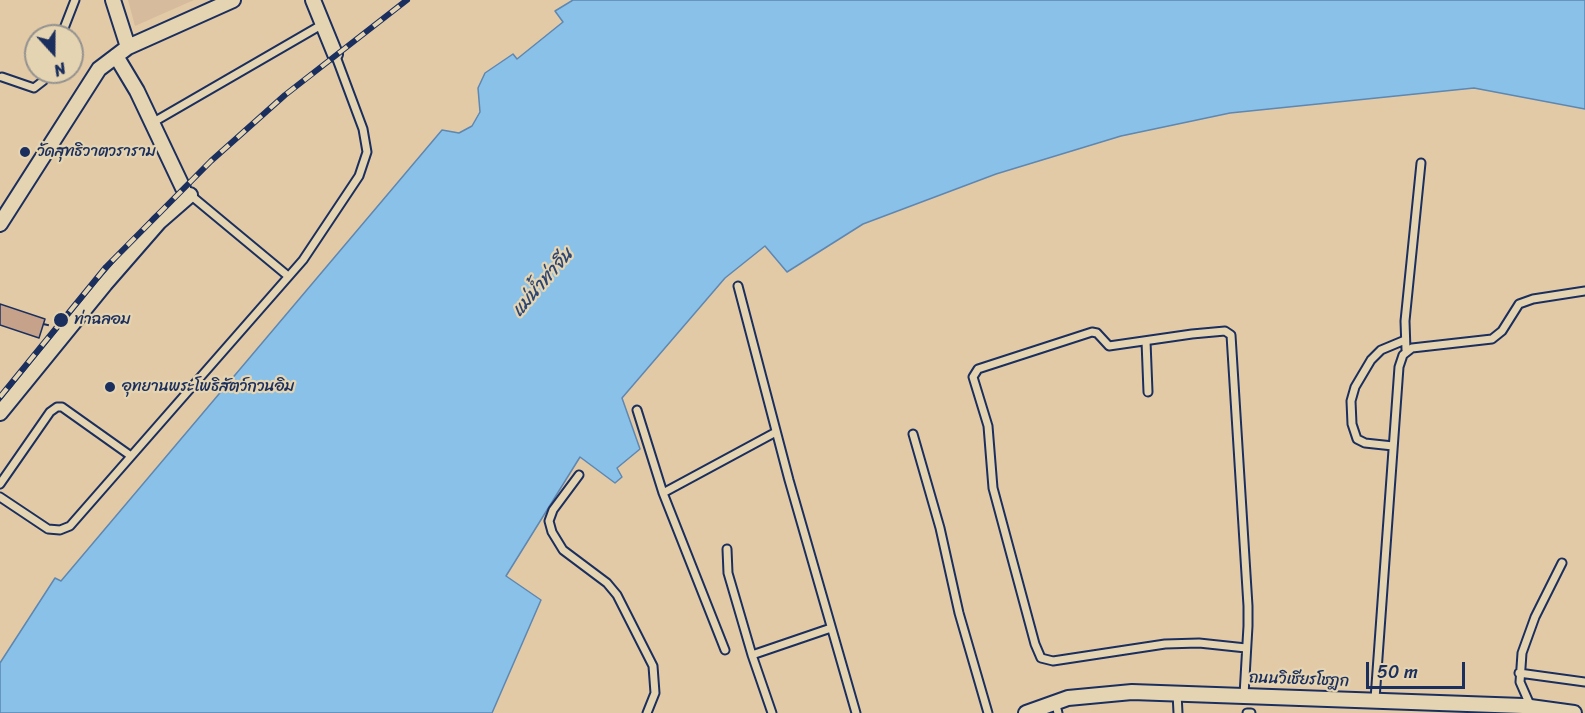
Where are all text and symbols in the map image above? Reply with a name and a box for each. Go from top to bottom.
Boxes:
north arrow [24,24,84,84]
text: N [50,54,70,85]
place label: วัดสุทธิวาตวราราม [37,142,156,162]
marker: วัดสุทธิวาตวราราม [18,145,32,159]
water label: แม่น้ำท่าจีน [508,245,578,321]
place label: ท่าฉลอม [74,310,131,330]
marker: ท่าฉลอม [52,311,70,329]
place label: อุทยานพระโพธิสัตว์กวนอิม [122,377,294,397]
marker: อุทยานพระโพธิสัตว์กวนอิม [103,380,117,394]
scale bar [1369,650,1468,688]
text: 50 m [1377,656,1418,688]
street label: ถนนวิเชียรโชฎก [1249,669,1349,691]

